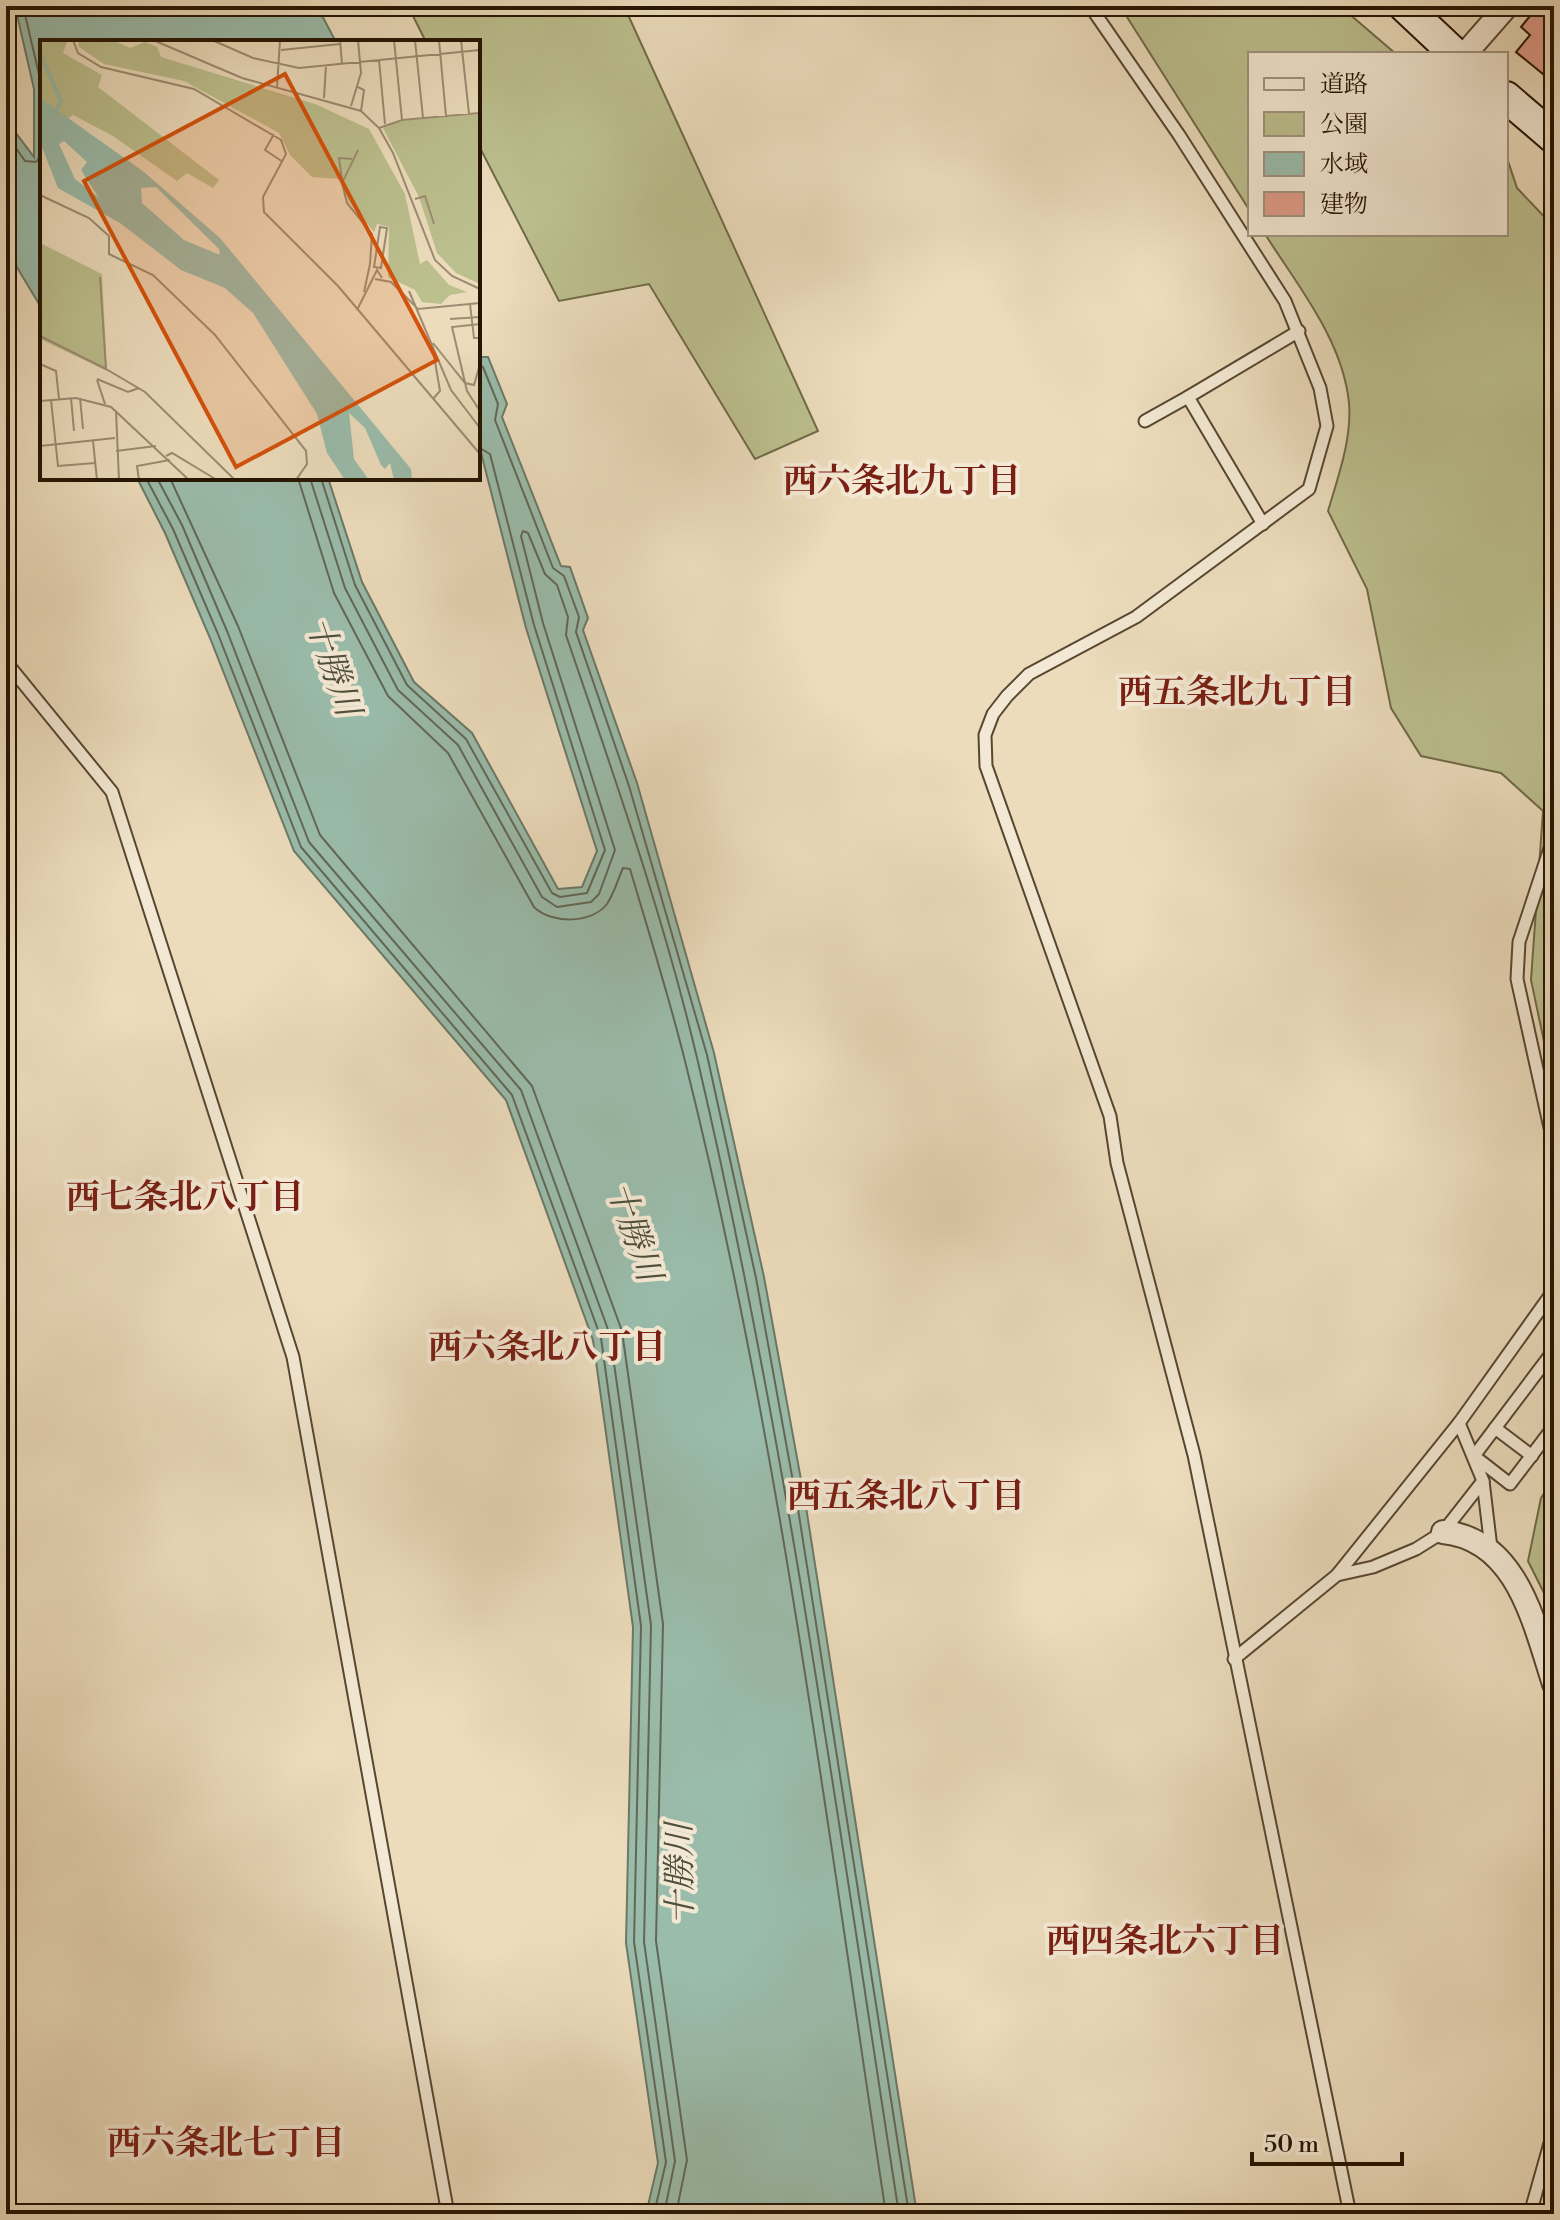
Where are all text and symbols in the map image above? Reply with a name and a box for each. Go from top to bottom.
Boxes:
inset map [40,40,480,480]
legend [1248,52,1508,236]
text: 道路 [1320,70,1368,100]
text: 公園 [1320,110,1368,140]
text: 水域 [1320,150,1368,180]
text: 建物 [1320,190,1368,220]
district label: 西六条北九丁目 [783,461,1021,503]
water label: 十勝川 [296,612,370,725]
district label: 西五条北九丁目 [1118,672,1356,714]
district label: 西七条北八丁目 [66,1177,304,1219]
water label: 十勝川 [597,1177,671,1290]
district label: 西六条北八丁目 [428,1327,666,1369]
district label: 西五条北八丁目 [787,1476,1025,1518]
water label: 十勝川 [659,1819,703,1925]
district label: 西四条北六丁目 [1046,1921,1284,1963]
scale bar [1252,2116,1402,2166]
district label: 西六条北七丁目 [107,2123,345,2165]
text: 50 m [1264,2130,1319,2160]

